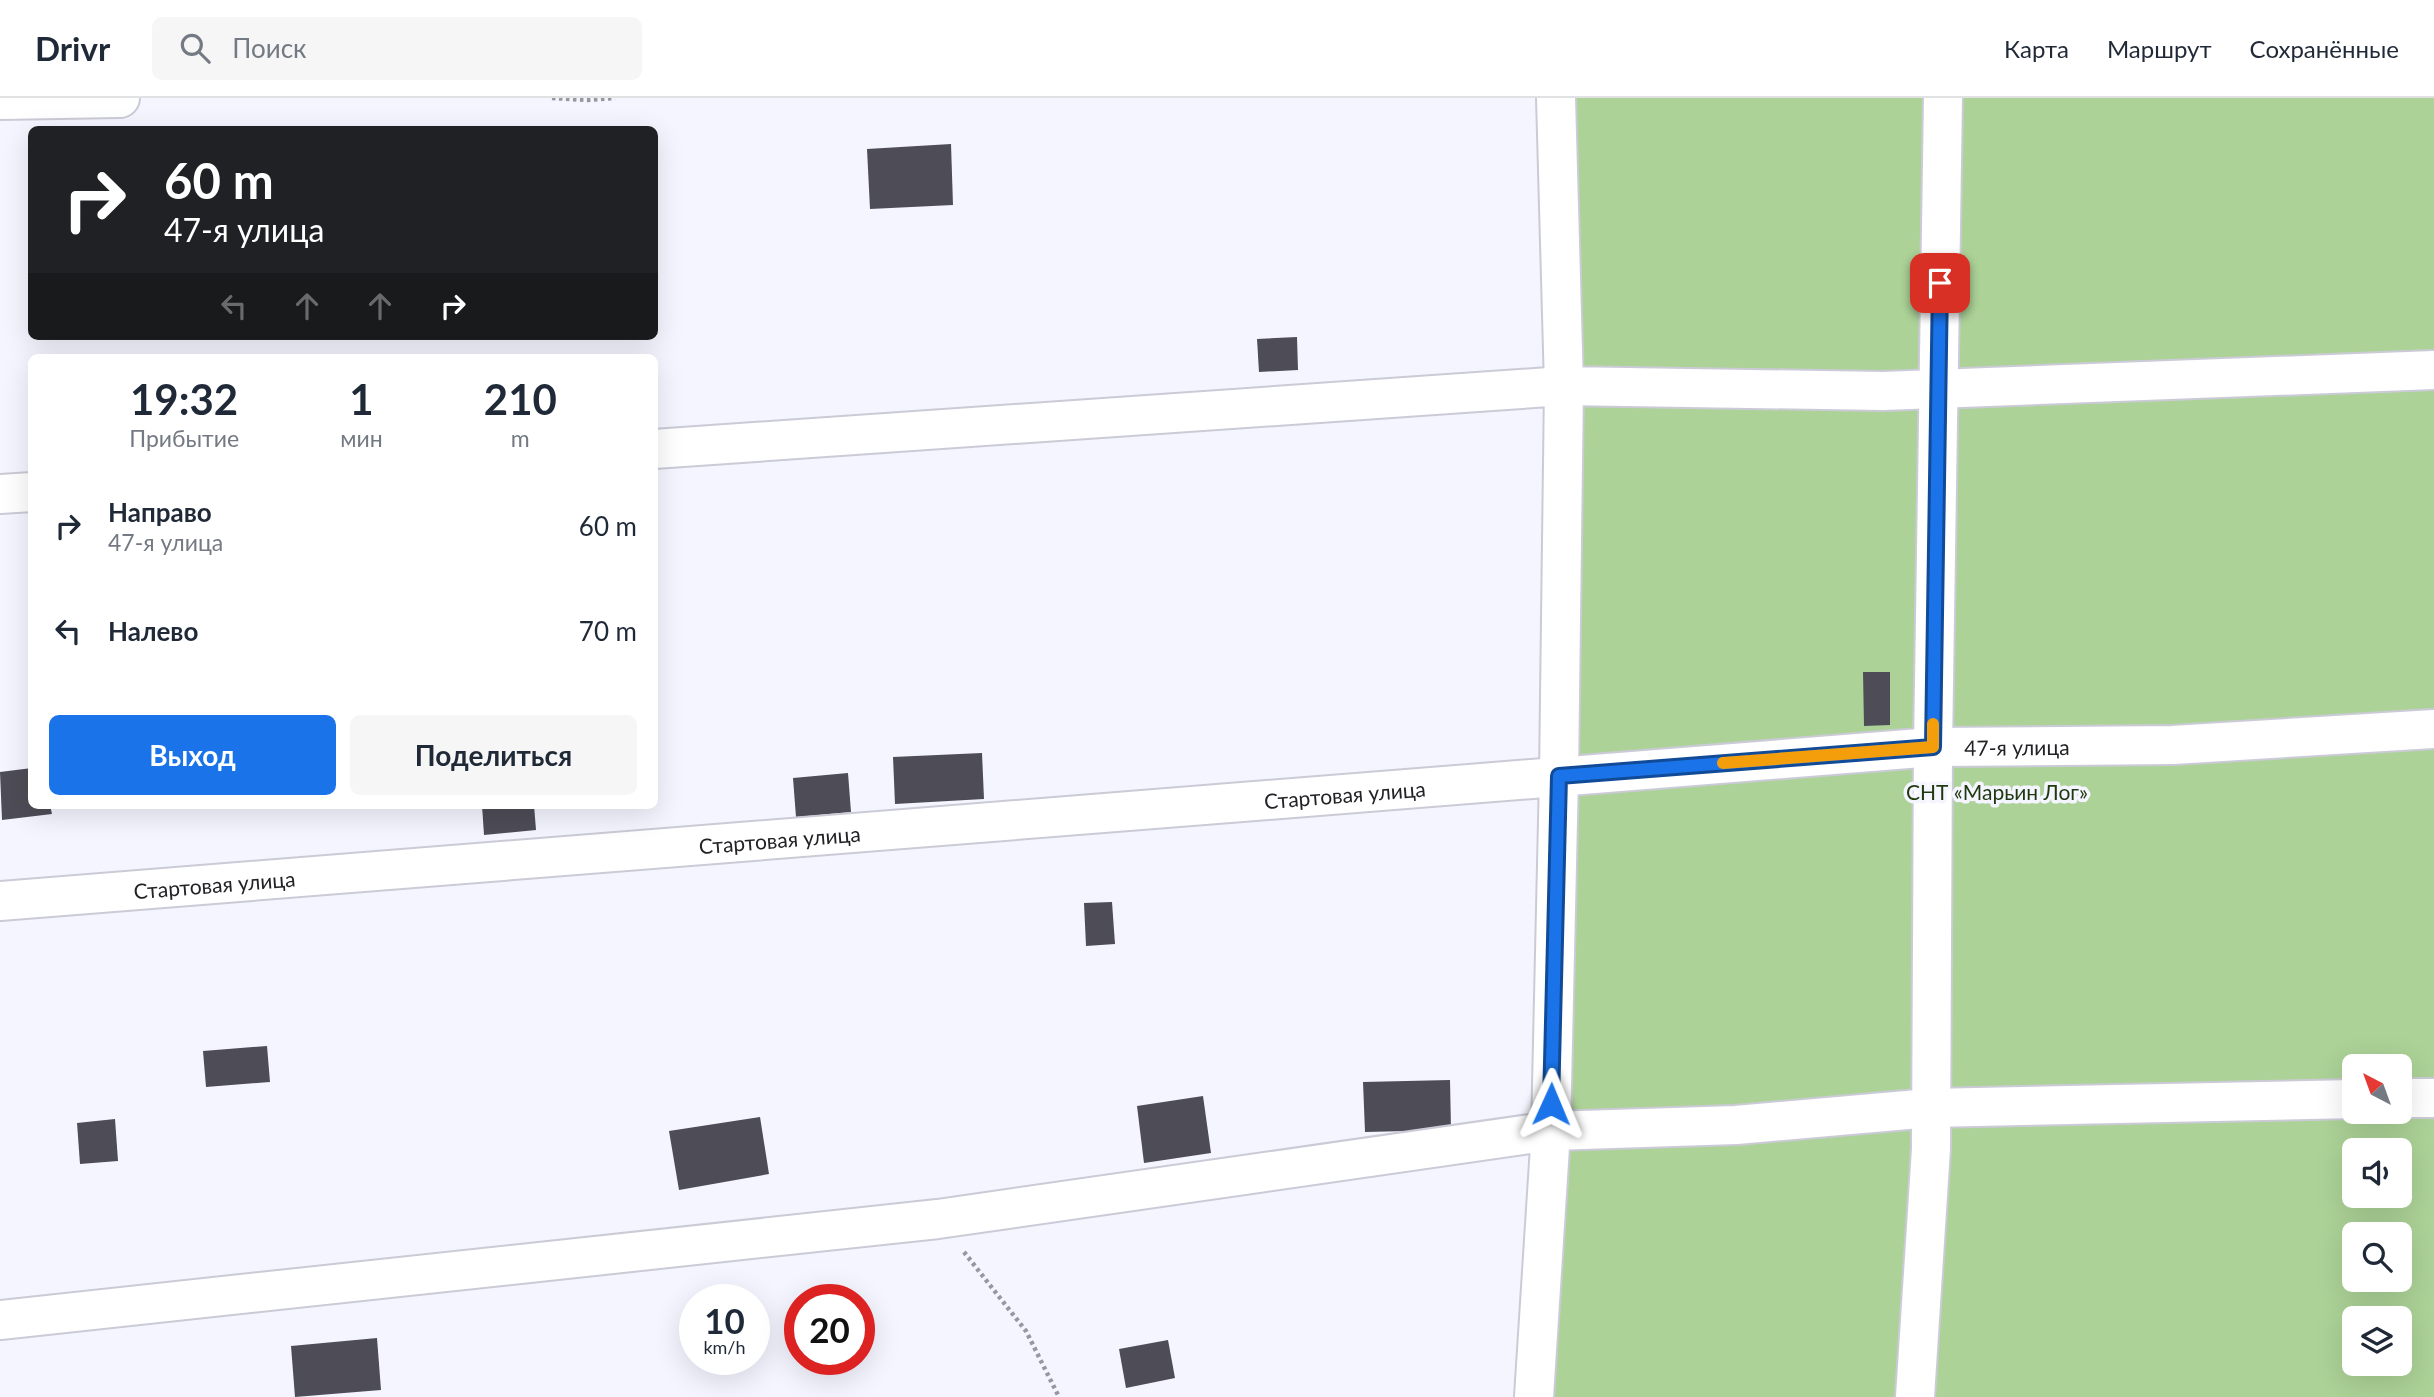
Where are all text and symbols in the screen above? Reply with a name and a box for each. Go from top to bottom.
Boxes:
search box [152,17,642,80]
text: Drivr [35,28,110,68]
icon: search [176,29,214,67]
text: Поиск [232,32,307,64]
text: Карта [2004,34,2069,63]
text: Маршрут [2107,34,2212,63]
text: Сохранённые [2250,34,2399,63]
text: 60 m [164,151,274,209]
icon: right [49,154,140,245]
text: 47-я улица [164,210,324,249]
pin [1910,253,1970,313]
icon: arrive [1921,264,1959,302]
icon: left [215,287,253,325]
icon: ahead [288,287,326,325]
icon: ahead [361,287,399,325]
icon: right [434,287,472,325]
text: 19:32 [130,374,238,424]
text: 1 [349,374,374,424]
text: 210 [484,374,557,424]
text: Прибытие [129,424,239,452]
text: мин [340,424,383,452]
text: m [511,424,530,452]
text: Направо [108,496,212,528]
icon: right [49,507,87,545]
text: 60 m [579,510,637,542]
text: 47-я улица [108,528,223,556]
icon: left [49,612,87,650]
text: Налево [108,615,198,647]
text: 70 m [579,615,637,647]
button: Выход [49,715,336,795]
button: Поделиться [350,715,637,795]
street label: 47-я улица [1964,733,2070,759]
street label: Стартовая улица [1263,775,1427,813]
park label: СНТ «Марьин Лог» [1906,779,2088,804]
street label: Стартовая улица [698,820,861,858]
street label: Стартовая улица [133,865,296,903]
north arrow [2342,1054,2412,1124]
map controls [2342,1054,2412,1376]
position arrow [1514,1067,1588,1141]
button: sound [2342,1138,2412,1208]
button: search [2342,1222,2412,1292]
speed limit sign: 20 [784,1284,875,1375]
text: 10 [704,1299,745,1341]
button: layers [2342,1306,2412,1376]
text: km/h [703,1336,746,1358]

